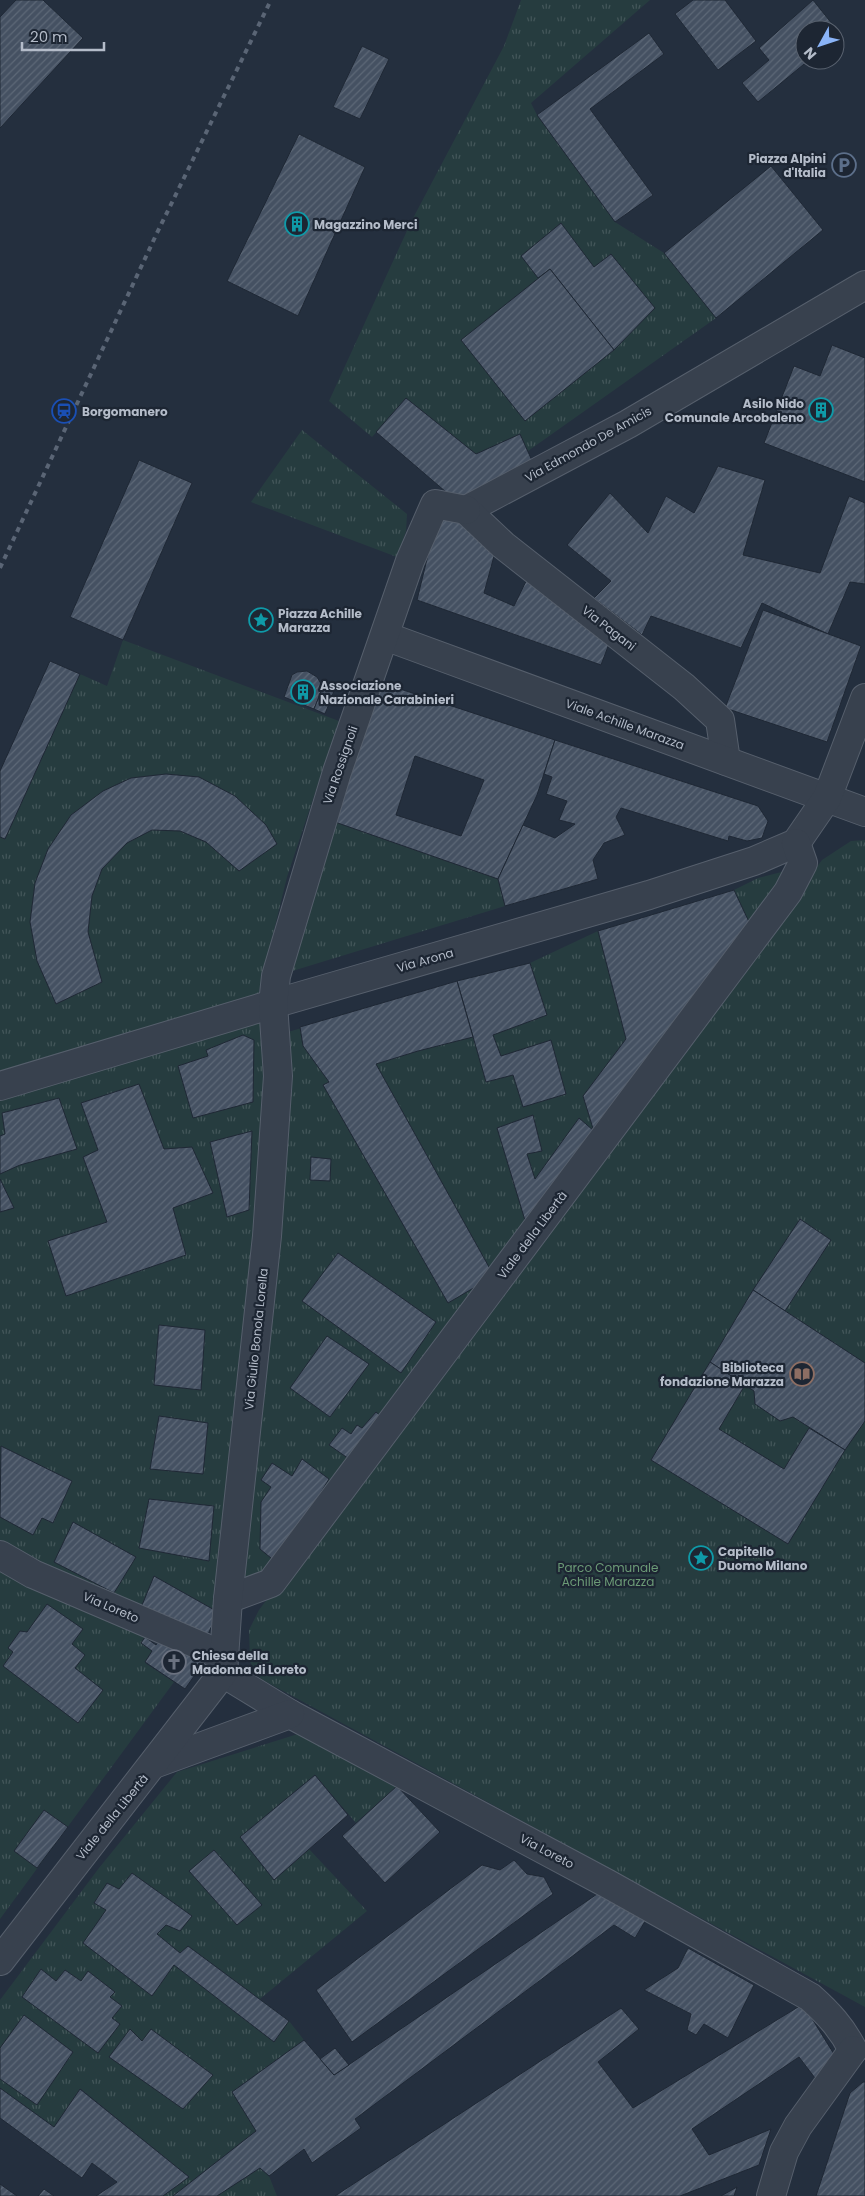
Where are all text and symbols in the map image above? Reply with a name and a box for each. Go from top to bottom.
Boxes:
scale bar [22,20,105,52]
north arrow [795,20,845,70]
text: 20 m [30,26,68,47]
text: N [799,43,821,64]
place label: Piazza Alpini d'Italia [749,150,826,181]
parking icon: Piazza Alpini d'Italia [831,152,857,178]
building icon: Magazzino Merci [284,211,310,237]
place label: Magazzino Merci [314,216,418,233]
place label: Asilo Nido Comunale Arcobaleno [665,395,804,426]
building icon: Asilo Nido Comunale Arcobaleno [808,397,834,423]
station icon: Borgomanero [51,398,77,424]
street label: Via Edmondo De Amicis [522,402,654,486]
place label: Borgomanero [82,403,168,420]
street label: Via Pagani [578,602,640,655]
place label: Piazza Achille Marazza [278,605,363,636]
place icon: Piazza Achille Marazza [248,607,274,633]
place label: Associazione Nazionale Carabinieri [320,677,454,708]
building icon: Associazione Nazionale Carabinieri [290,679,316,705]
street label: Viale Achille Marazza [563,695,687,753]
street label: Via Rossignoli [319,723,361,807]
street label: Via Arona [395,944,455,976]
street label: Viale della Libertà [493,1187,571,1283]
street label: Via Giulio Bonola Lorella [240,1267,272,1411]
place label: Biblioteca fondazione Marazza [660,1359,784,1390]
library icon: Biblioteca fondazione Marazza [789,1361,815,1387]
place label: Capitello Duomo Milano [718,1543,808,1574]
place icon: Capitello Duomo Milano [688,1545,714,1571]
park label: Parco Comunale Achille Marazza [558,1559,658,1590]
street label: Via Loreto [80,1588,142,1627]
place label: Chiesa della Madonna di Loreto [192,1647,307,1678]
church icon: Chiesa della Madonna di Loreto [161,1649,187,1675]
street label: Viale della Libertà [72,1770,152,1864]
street label: Via Loreto [517,1830,577,1873]

